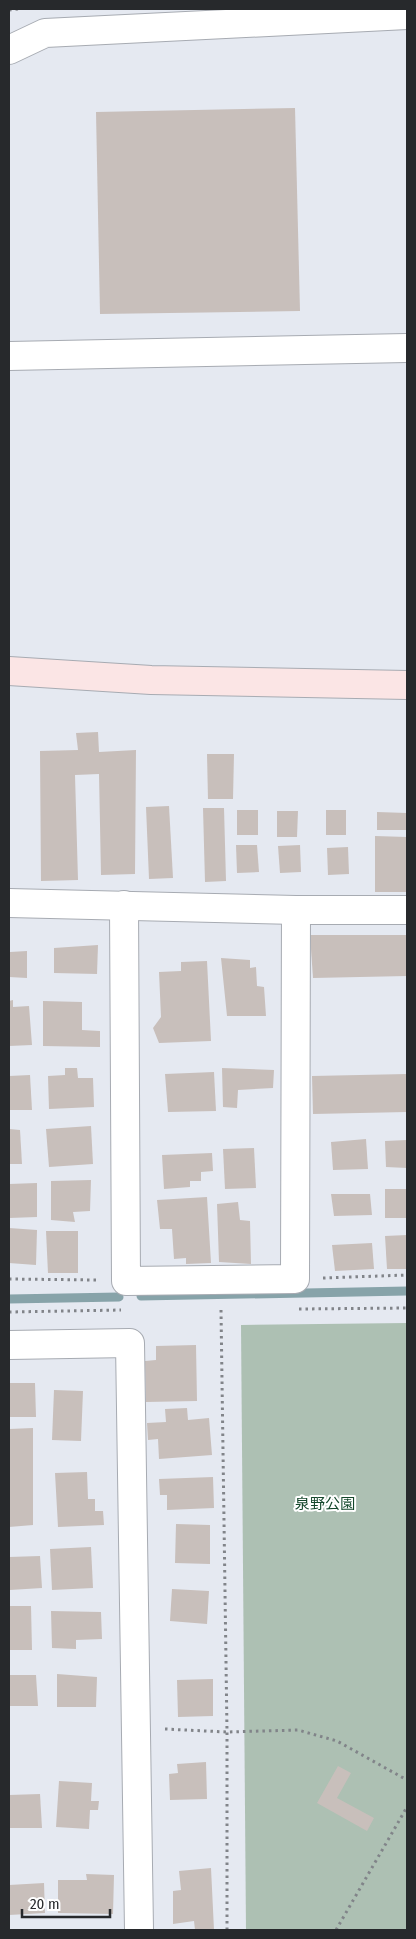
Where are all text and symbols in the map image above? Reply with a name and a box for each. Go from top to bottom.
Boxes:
park label: 泉野公園 [295,1495,355,1513]
scale bar [22,1886,110,1918]
text: 20 m [30,1895,60,1913]

